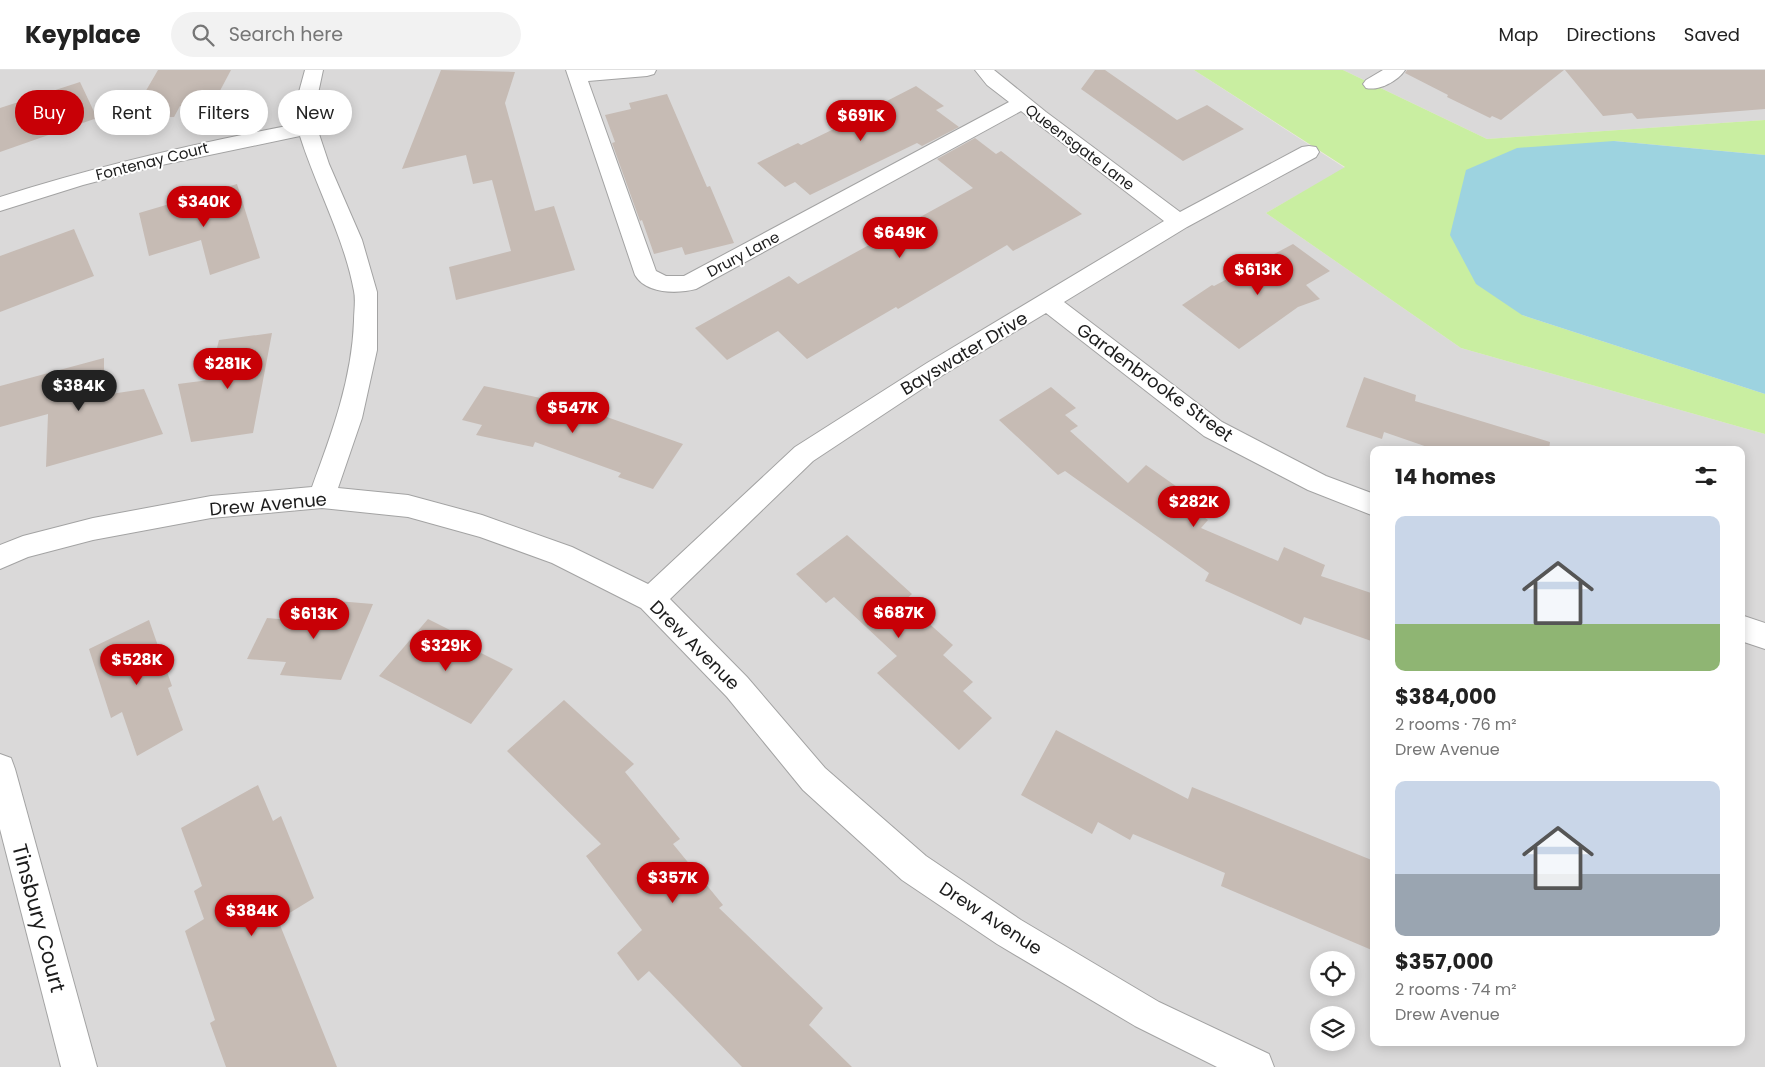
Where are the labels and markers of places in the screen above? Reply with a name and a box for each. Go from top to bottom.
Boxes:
pin: $691K [826,100,896,142]
pin: $340K [169,186,239,228]
pin: $649K [865,216,935,259]
pin: $613K [1223,254,1293,296]
pin: $281K [193,348,263,390]
pin: $384K [44,370,114,412]
pin: $547K [538,392,608,434]
pin: $282K [1159,486,1229,528]
pin: $687K [864,596,934,639]
pin: $613K [279,598,349,640]
pin: $329K [411,630,481,672]
pin: $528K [102,644,172,686]
pin: $357K [638,862,708,904]
pin: $384K [217,894,287,937]

